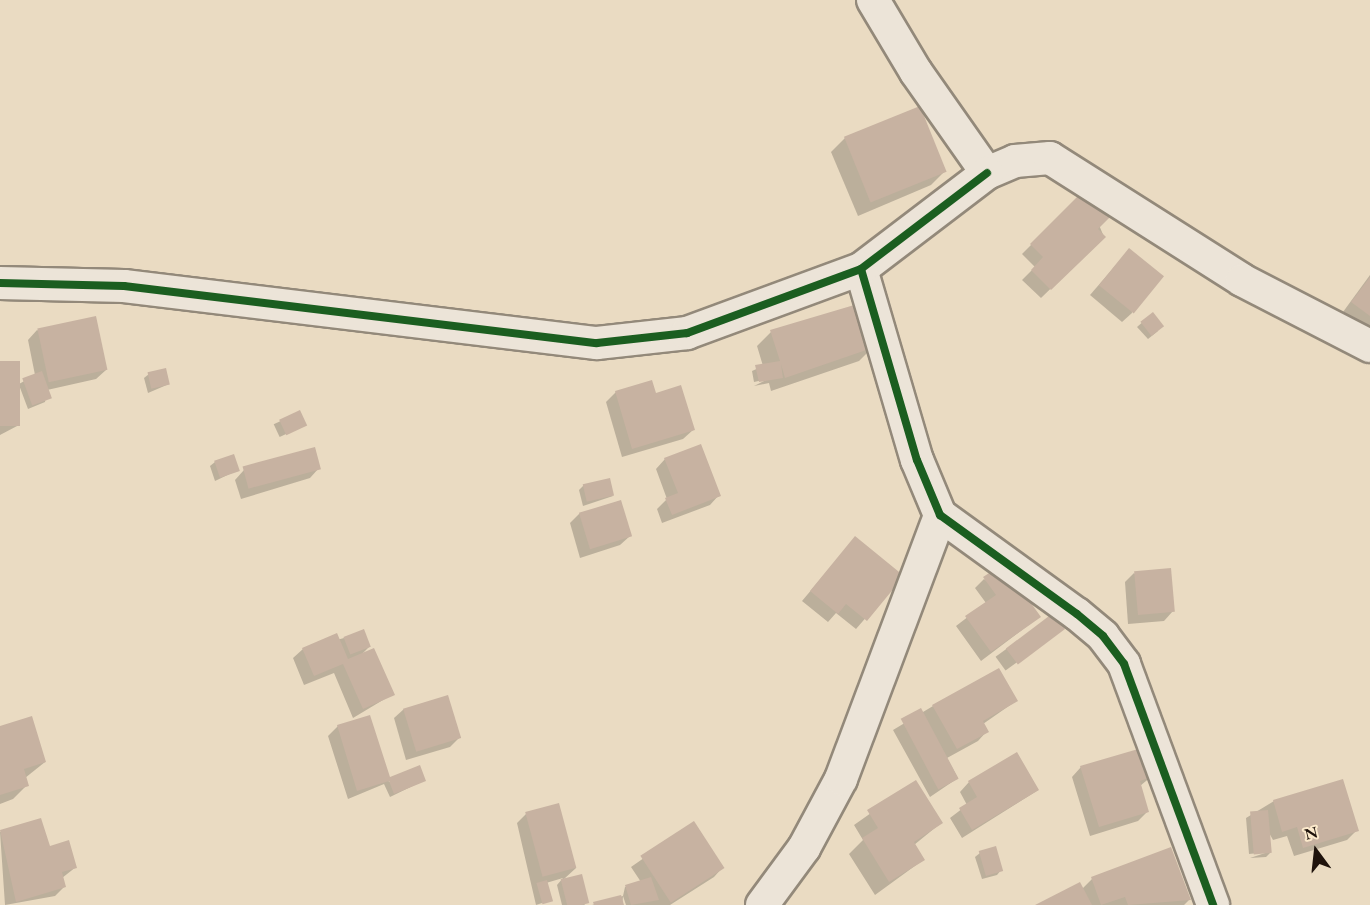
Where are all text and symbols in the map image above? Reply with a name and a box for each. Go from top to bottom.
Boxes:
north arrow [1286,821,1346,881]
text: N [1302,821,1320,845]

